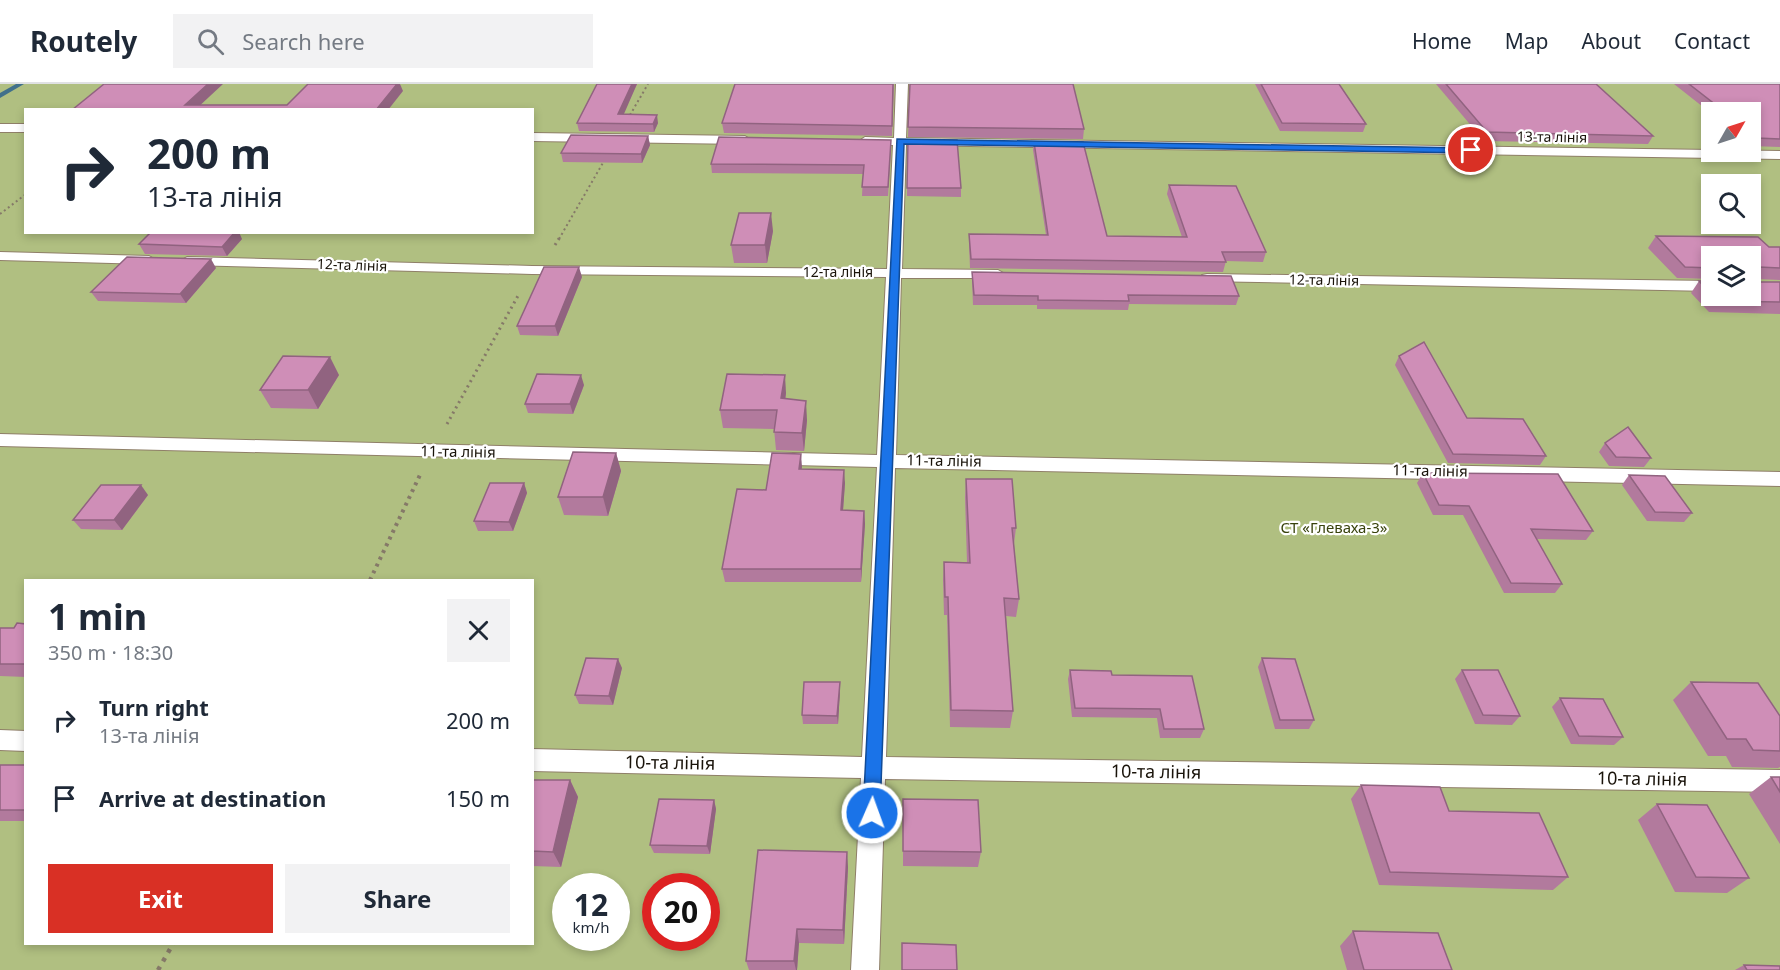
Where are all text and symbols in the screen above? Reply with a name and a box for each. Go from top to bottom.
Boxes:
search box [173,14,593,68]
text: Routely [30,22,137,60]
icon: search [194,25,227,58]
text: Search here [242,26,365,56]
text: Home [1412,27,1472,55]
text: Map [1505,27,1548,55]
text: About [1581,27,1641,55]
text: Contact [1674,27,1750,55]
north arrow [1701,102,1761,162]
map controls [1701,102,1761,306]
text: 200 m [147,124,271,181]
pin [1445,124,1496,175]
street label: 13-та лінія [1517,126,1587,147]
icon: right [48,132,126,210]
icon: arrive [1454,133,1487,166]
button: search [1701,174,1761,234]
text: 13-та лінія [147,178,283,215]
button: layers [1701,246,1761,306]
street label: 12-та лінія [317,254,387,275]
street label: 12-та лінія [803,262,873,281]
street label: 12-та лінія [1289,269,1359,290]
street label: 11-та лінія [420,440,496,462]
street label: 11-та лінія [906,449,982,471]
street label: 11-та лінія [1392,459,1468,481]
park label: СТ «Глеваха-3» [1281,517,1388,537]
text: 1 min [48,592,147,641]
button: close [447,599,510,662]
text: 350 m · 18:30 [48,639,173,666]
text: Turn right [99,692,209,722]
icon: right [48,704,81,737]
text: 200 m [446,705,510,735]
text: 13-та лінія [99,722,199,749]
street label: 10-та лінія [625,749,715,775]
street label: 10-та лінія [1111,758,1201,784]
street label: 10-та лінія [1597,765,1687,791]
position arrow [840,781,904,845]
icon: arrive [48,782,81,815]
text: Arrive at destination [99,783,326,813]
text: 150 m [446,783,510,813]
button: Exit [48,864,273,933]
button: Share [285,864,510,933]
speed limit sign: 20 [642,873,720,951]
text: 12 [574,884,608,925]
text: km/h [573,917,609,937]

